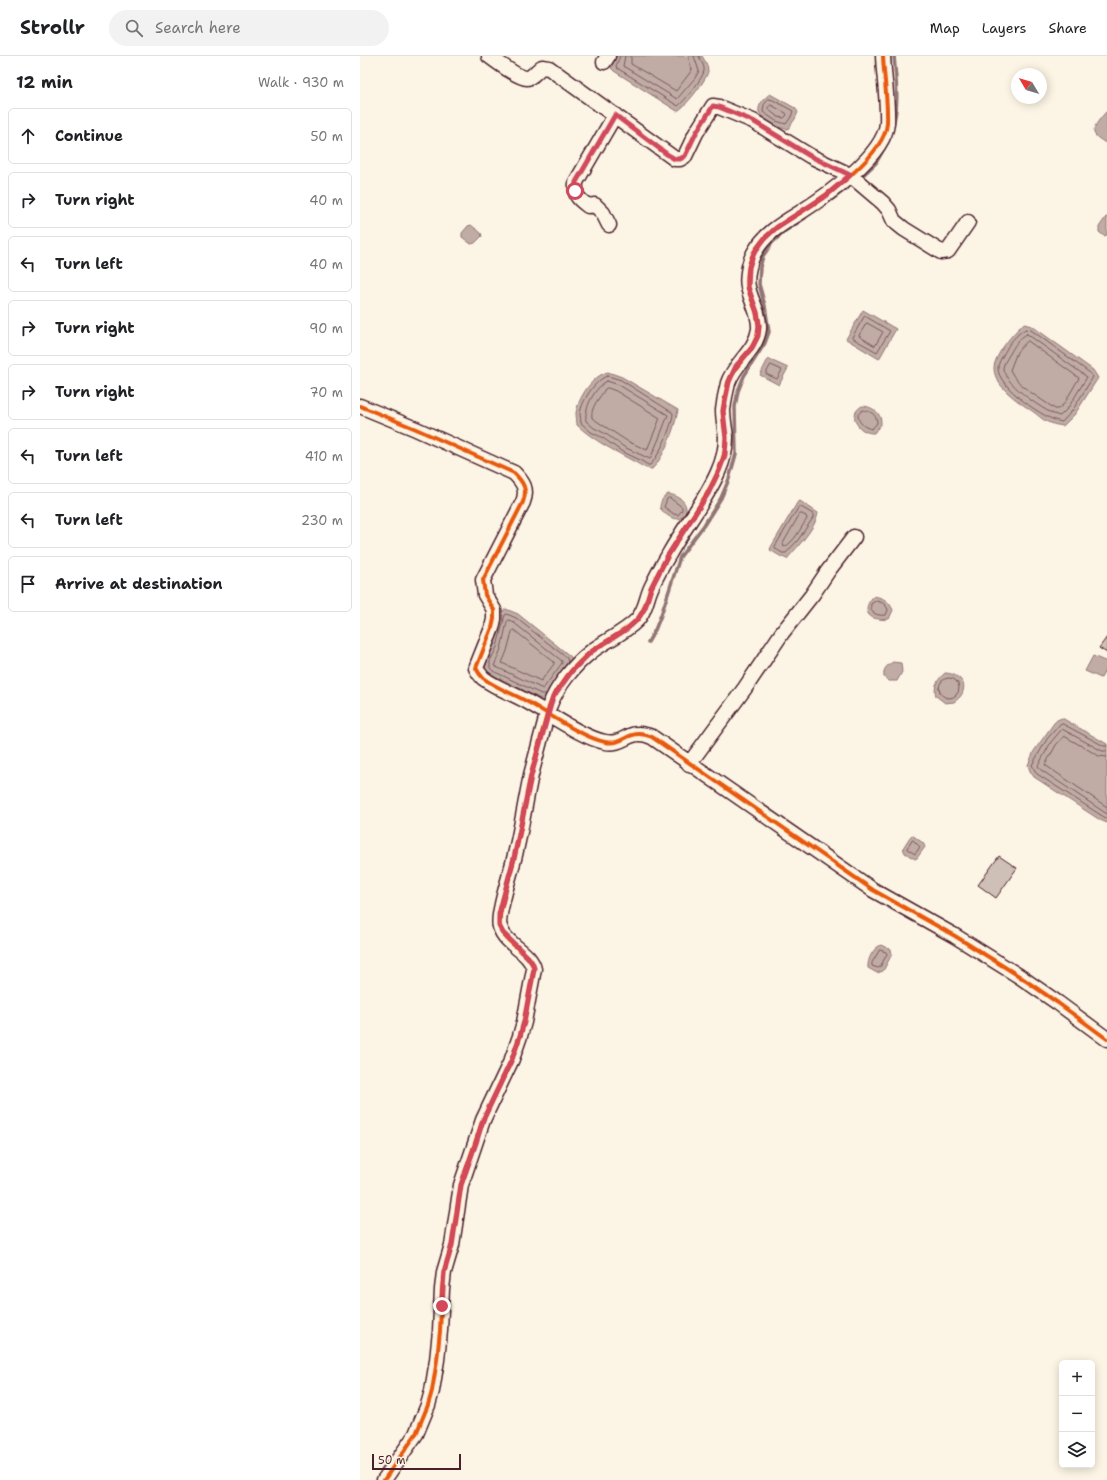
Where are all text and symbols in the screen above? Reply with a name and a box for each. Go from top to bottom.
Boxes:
search box [109,10,389,46]
text: Strollr [20,15,85,40]
icon: search [123,17,145,39]
text: Search here [155,18,241,38]
text: Map [930,19,960,37]
text: Layers [982,19,1026,37]
text: Share [1048,19,1087,37]
north arrow [1011,68,1047,104]
text: 12 min [16,71,73,93]
text: Walk · 930 m [258,74,344,91]
icon: ahead [17,125,39,147]
text: Continue [55,126,123,146]
text: 50 m [310,128,343,145]
route start [566,182,584,200]
icon: right [17,189,39,211]
text: Turn right [55,190,135,210]
text: 40 m [309,192,343,209]
icon: left [17,253,39,275]
text: Turn left [55,254,123,274]
text: 40 m [309,256,343,273]
icon: right [17,317,39,339]
text: Turn right [55,318,135,338]
text: 90 m [309,320,343,337]
icon: right [17,381,39,403]
text: Turn right [55,382,135,402]
text: 70 m [309,384,343,401]
icon: left [17,445,39,467]
text: Turn left [55,446,123,466]
text: 410 m [305,448,343,465]
icon: left [17,509,39,531]
text: Turn left [55,510,123,530]
text: 230 m [301,512,343,529]
icon: arrive [17,573,39,595]
text: Arrive at destination [55,574,223,594]
route end [433,1297,451,1315]
map controls [1059,1360,1095,1468]
button: + [1059,1360,1095,1396]
button: − [1059,1396,1095,1432]
button: layers [1059,1432,1095,1468]
scale bar [372,1452,461,1471]
text: 50 m [378,1453,406,1468]

